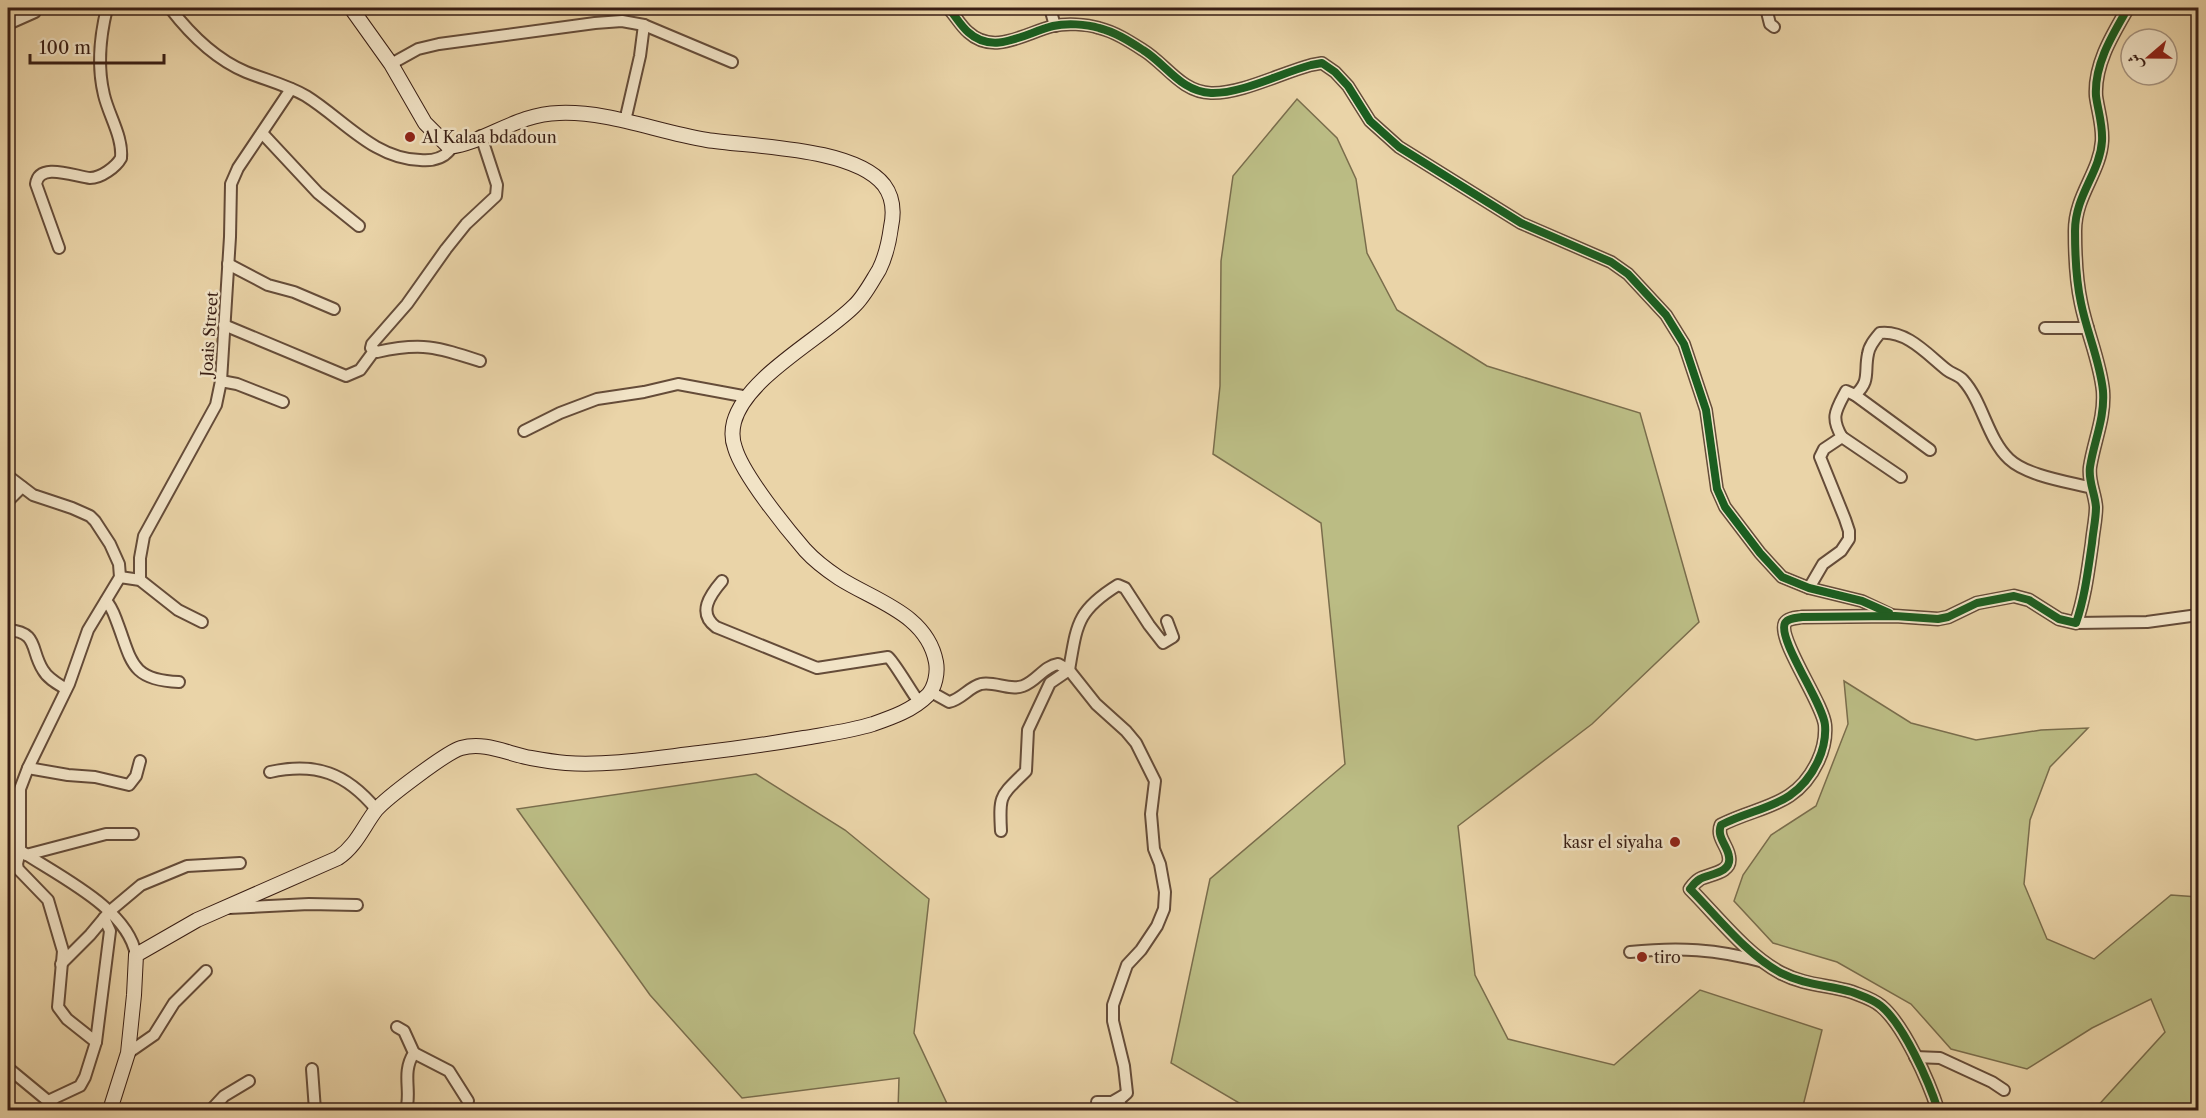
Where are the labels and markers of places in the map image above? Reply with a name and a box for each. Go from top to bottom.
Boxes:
place label: Al Kalaa bdadoun [421,127,557,147]
marker: Al Kalaa bdadoun [403,130,417,144]
place label: kasr el siyaha [1563,832,1664,852]
marker: kasr el siyaha [1668,835,1682,849]
place label: tiro [1654,947,1681,967]
marker: tiro [1635,950,1649,964]

